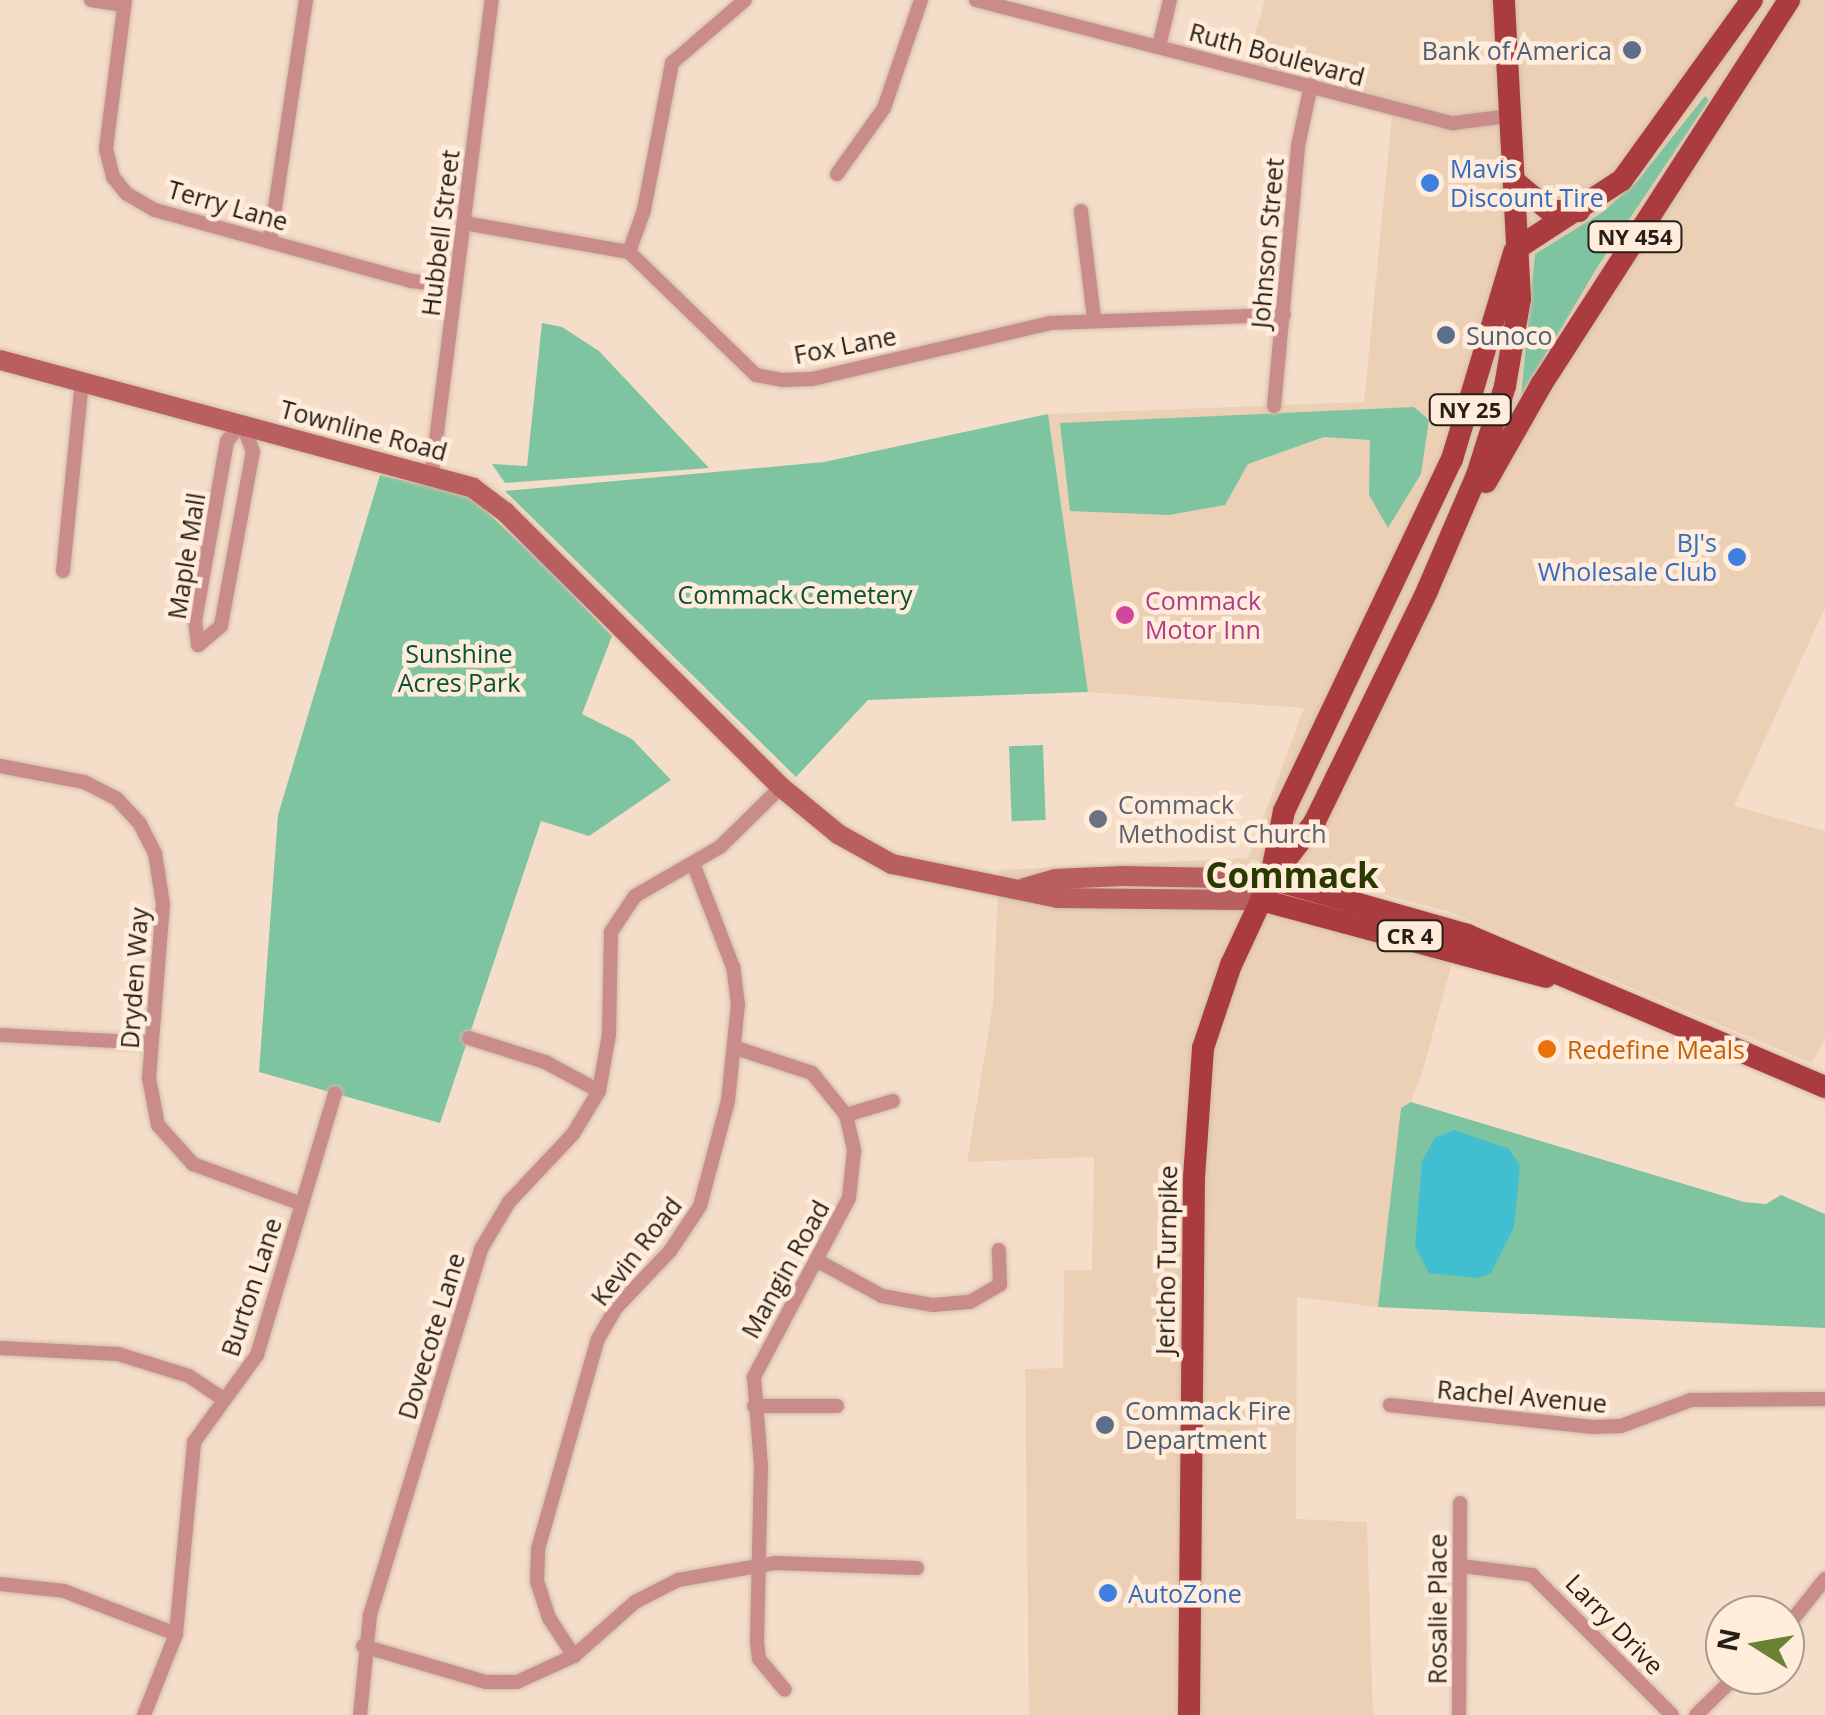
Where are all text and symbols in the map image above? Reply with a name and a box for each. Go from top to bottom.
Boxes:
street label: Ruth Boulevard [1186,16,1368,92]
place label: Bank of America [1422,35,1612,65]
marker: Bank of America [1621,39,1643,61]
street label: Hubbell Street [415,148,465,318]
place label: Mavis Discount Tire [1450,154,1604,213]
street label: Johnson Street [1245,157,1289,329]
marker: Mavis Discount Tire [1419,172,1441,194]
street label: Terry Lane [164,174,292,236]
road number: NY 454 [1585,220,1685,254]
street label: Fox Lane [791,320,899,370]
place label: Sunoco [1466,320,1552,350]
marker: Sunoco [1435,324,1457,346]
street label: Townline Road [277,393,451,467]
road number: NY 25 [1428,393,1512,427]
street label: Maple Mall [161,491,211,621]
place label: BJ's Wholesale Club [1538,528,1717,587]
marker: BJ's Wholesale Club [1726,546,1748,568]
park label: Commack Cemetery [677,579,913,609]
place label: Commack Motor Inn [1145,586,1261,645]
marker: Commack Motor Inn [1114,604,1136,626]
park label: Sunshine Acres Park [398,639,520,698]
place label: Commack Methodist Church [1118,790,1327,849]
marker: Commack Methodist Church [1087,808,1109,830]
district label: Commack [1205,854,1379,896]
street label: Dryden Way [114,906,154,1050]
road number: CR 4 [1375,919,1445,953]
place label: Redefine Meals [1567,1034,1745,1064]
marker: Redefine Meals [1536,1038,1558,1060]
street label: Jericho Turnpike [1149,1165,1183,1355]
street label: Kevin Road [584,1191,688,1311]
street label: Mangin Road [735,1195,835,1343]
street label: Burton Lane [215,1214,287,1360]
street label: Dovecote Lane [391,1249,471,1423]
street label: Rachel Avenue [1436,1374,1608,1418]
place label: Commack Fire Department [1125,1396,1291,1455]
marker: Commack Fire Department [1094,1414,1116,1436]
street label: Rosalie Place [1422,1534,1452,1684]
street label: Larry Drive [1560,1568,1670,1680]
place label: AutoZone [1128,1578,1242,1608]
marker: AutoZone [1097,1582,1119,1604]
north arrow [1705,1595,1805,1695]
text: N [1707,1625,1748,1654]

